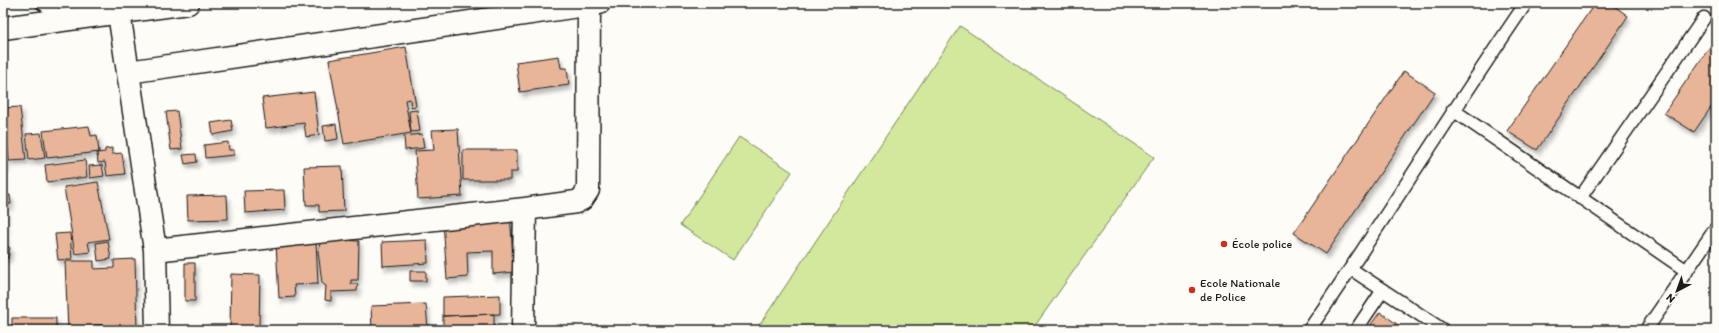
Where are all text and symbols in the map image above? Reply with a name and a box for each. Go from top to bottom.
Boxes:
place label: École police [1232,237,1293,251]
marker: École police [1219,239,1229,249]
north arrow [1657,271,1697,311]
place label: Ecole Nationale de Police [1200,276,1281,304]
marker: Ecole Nationale de Police [1187,285,1197,295]
text: N [1664,291,1678,306]

